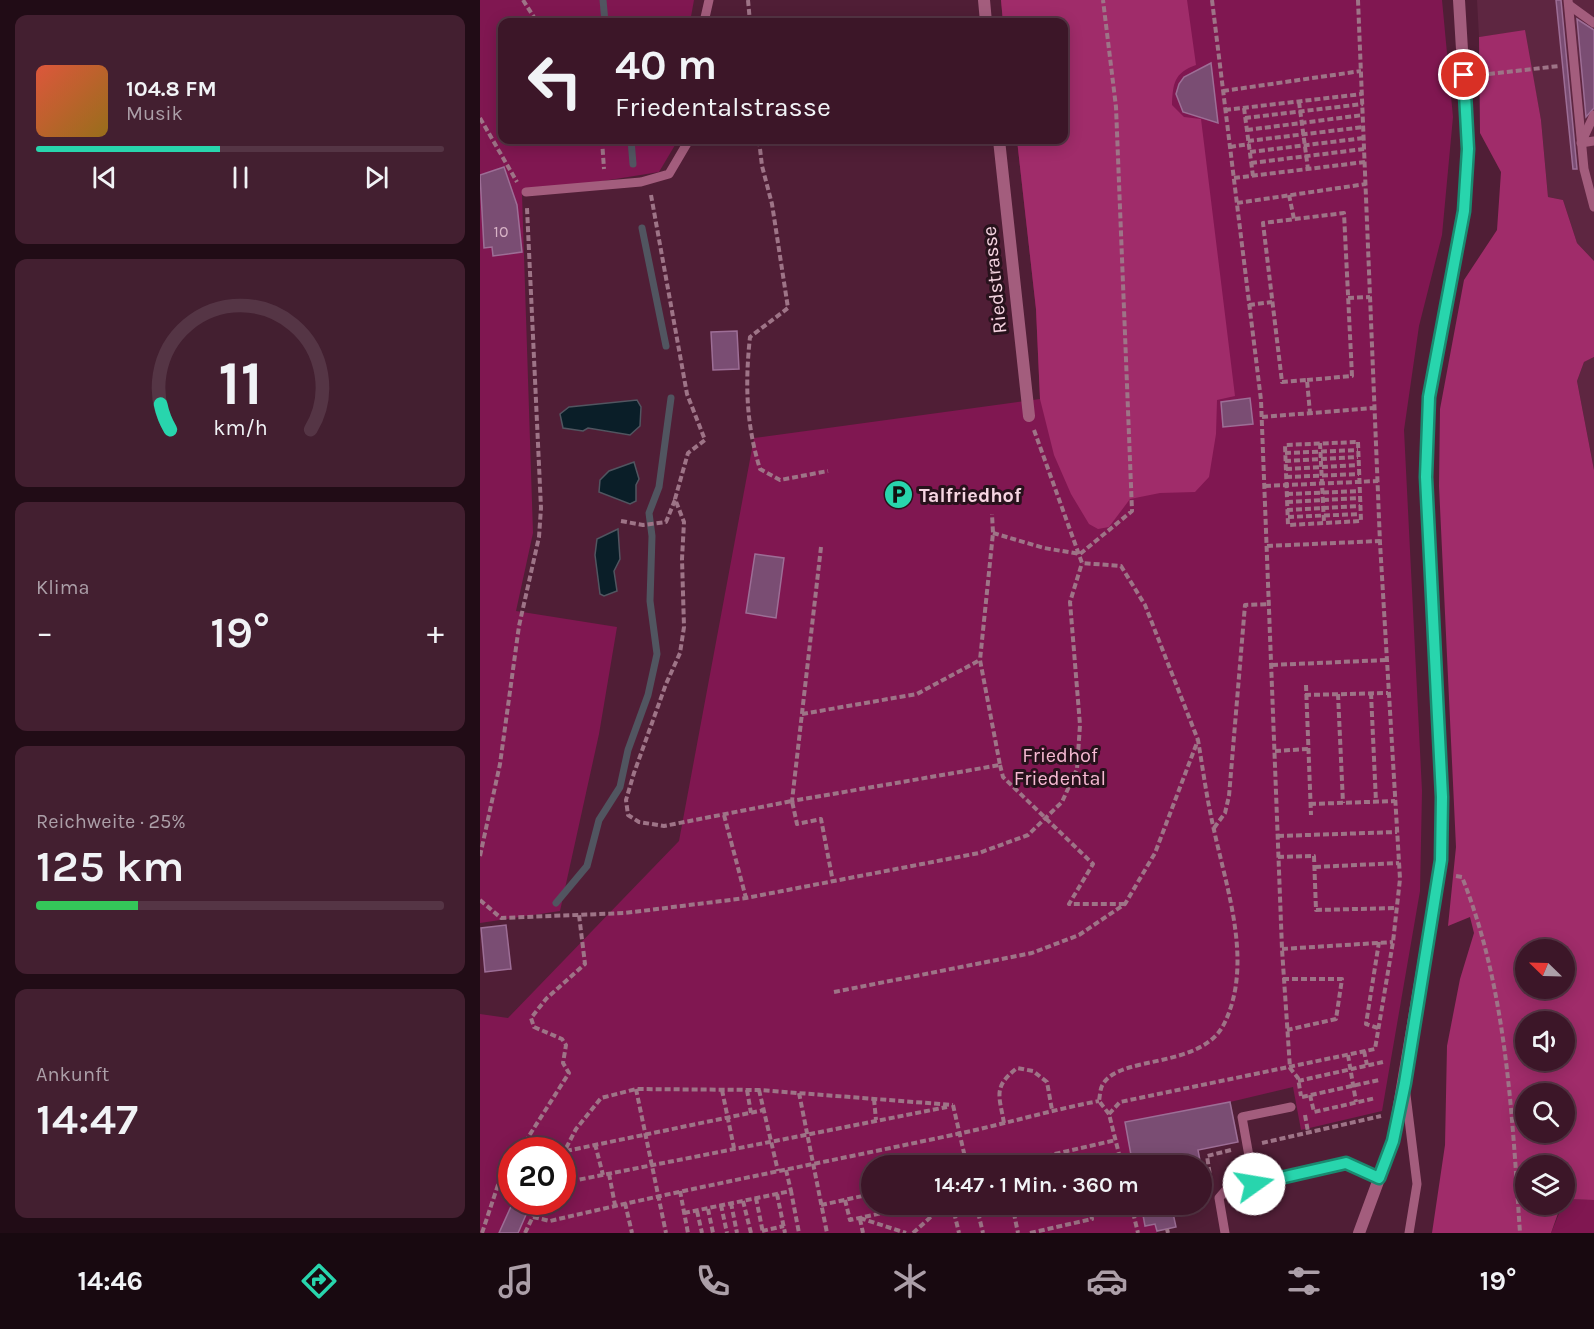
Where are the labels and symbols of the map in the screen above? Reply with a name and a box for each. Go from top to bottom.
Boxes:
pin [1438,49,1489,100]
house number: 10 [494,222,508,241]
street label: Riedstrasse [977,225,1012,335]
parking icon: Talfriedhof [882,479,914,511]
place label: Talfriedhof [919,484,1022,507]
park label: Friedhof Friedental [1014,744,1106,790]
north arrow [1515,939,1575,999]
speed limit sign: 20 [498,1137,576,1215]
position arrow [1222,1152,1286,1216]

